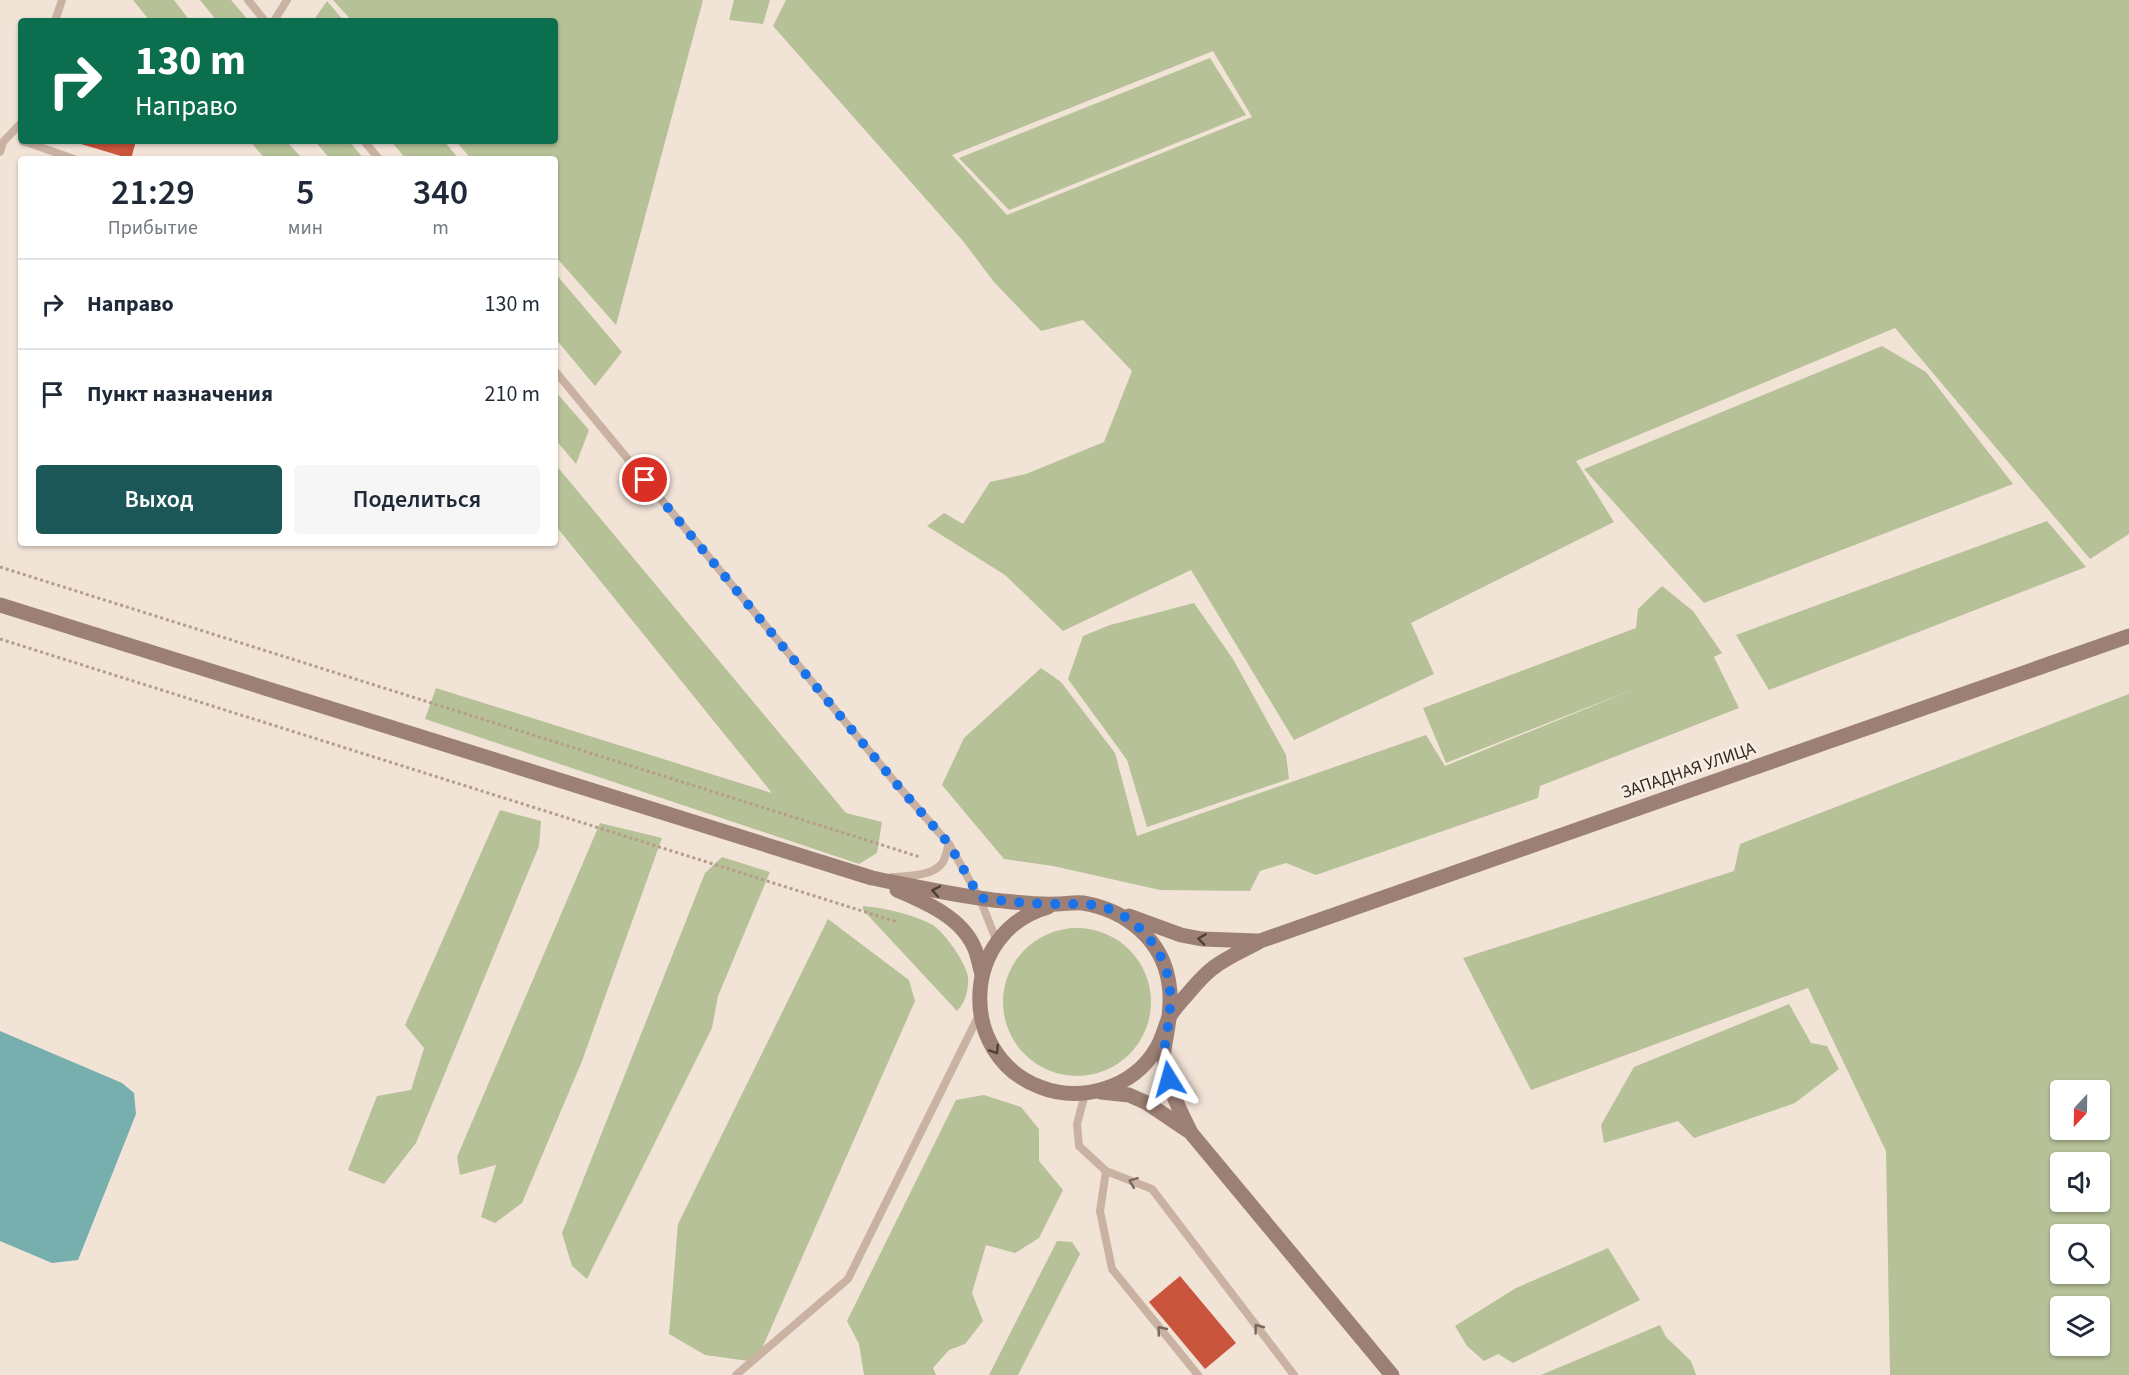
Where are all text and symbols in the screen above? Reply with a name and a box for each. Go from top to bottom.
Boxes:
text: 130 m [135,31,246,91]
icon: right [36,42,114,120]
text: Направо [135,87,238,126]
text: 21:29 [111,167,195,218]
text: 5 [296,167,315,218]
text: 340 [413,167,468,218]
text: Прибытие [108,214,198,242]
text: мин [288,214,323,242]
text: m [432,214,449,242]
icon: right [36,288,69,321]
text: Направо [87,288,174,320]
text: 130 m [485,288,540,320]
icon: arrive [36,378,69,411]
text: Пункт назначения [87,378,273,410]
text: 210 m [485,378,540,410]
pin [619,454,670,505]
icon: arrive [628,463,661,496]
button: Выход [36,465,282,534]
button: Поделиться [294,465,540,534]
street label: ЗАПАДНАЯ УЛИЦА [1618,736,1759,805]
one-way arrow [932,885,942,898]
one-way arrow [1198,933,1207,945]
one-way arrow [988,1043,999,1054]
position arrow [1137,1047,1201,1111]
north arrow [2050,1080,2110,1140]
map controls [2050,1080,2110,1356]
button: sound [2050,1152,2110,1212]
one-way arrow [1129,1177,1140,1189]
button: search [2050,1224,2110,1284]
button: layers [2050,1296,2110,1356]
one-way arrow [1254,1324,1265,1335]
one-way arrow [1158,1326,1169,1337]

